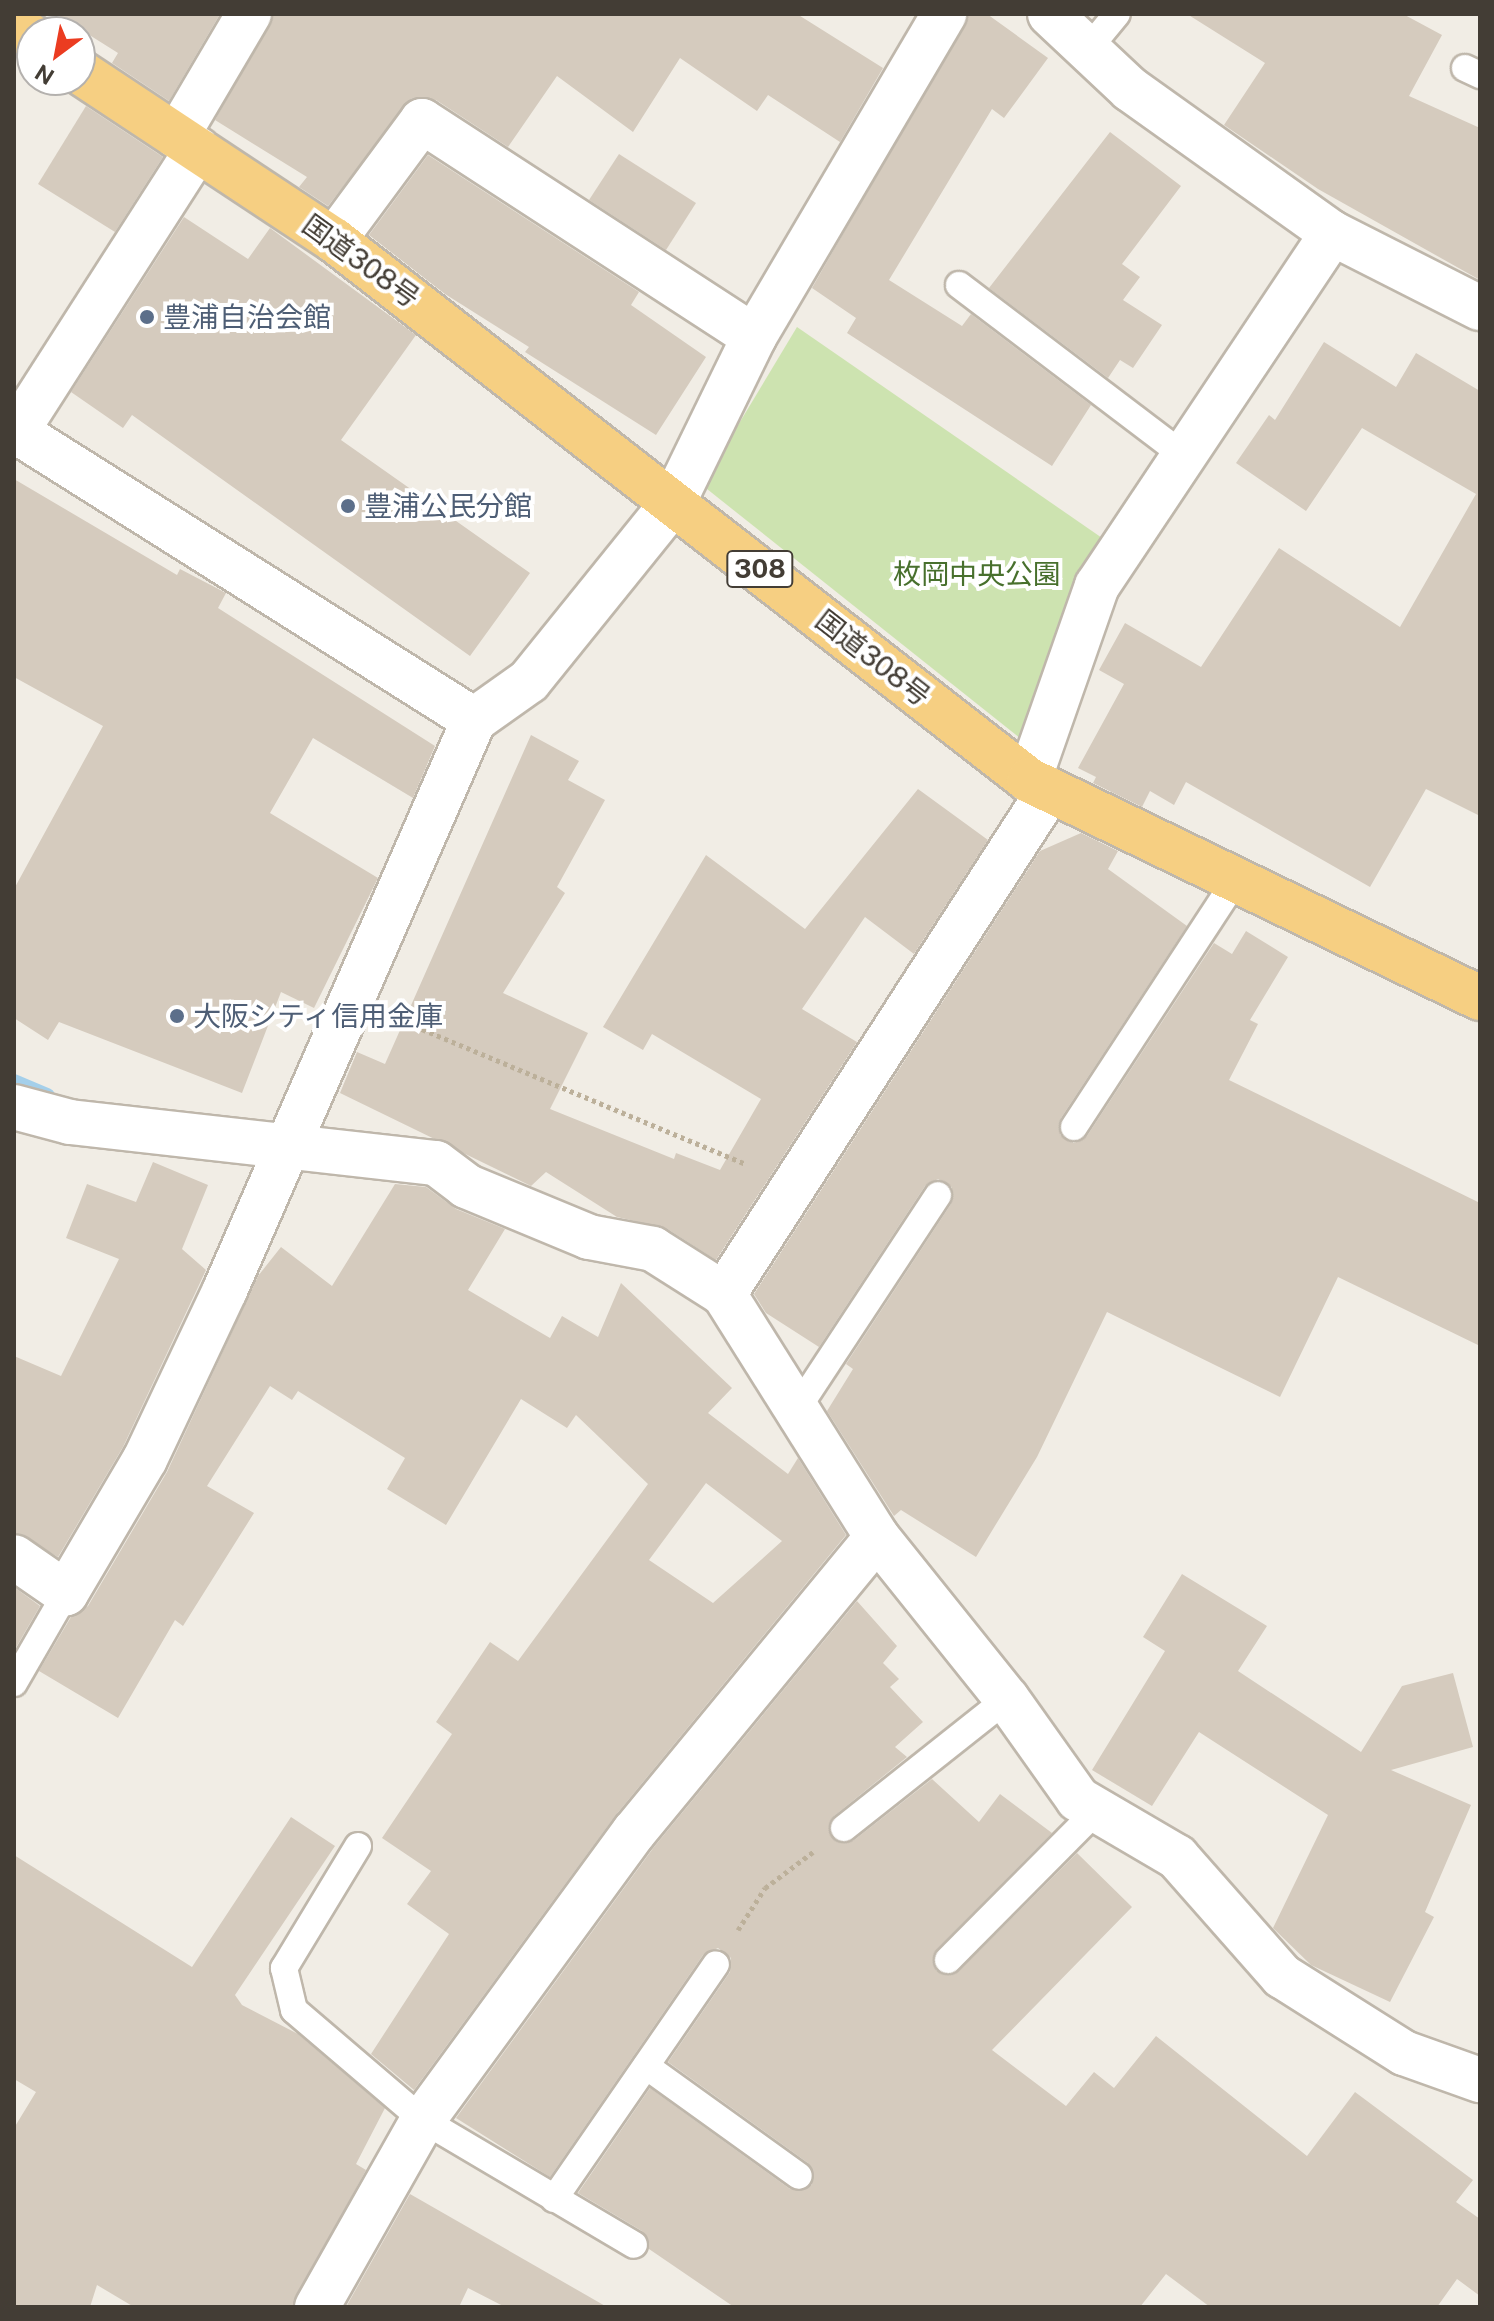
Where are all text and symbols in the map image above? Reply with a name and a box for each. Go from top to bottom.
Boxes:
north arrow [16,16,96,96]
text: N [30,59,59,90]
street label: 国道308号 [296,207,426,315]
place label: 豊浦自治会館 [163,300,331,334]
marker: 豊浦自治会館 [138,308,156,326]
place label: 豊浦公民分館 [364,489,532,523]
marker: 豊浦公民分館 [339,497,357,515]
road number: 308 [726,547,794,591]
park label: 枚岡中央公園 [893,557,1061,591]
street label: 国道308号 [809,603,937,713]
place label: 大阪シティ信用金庫 [193,999,445,1033]
marker: 大阪シティ信用金庫 [168,1007,186,1025]

